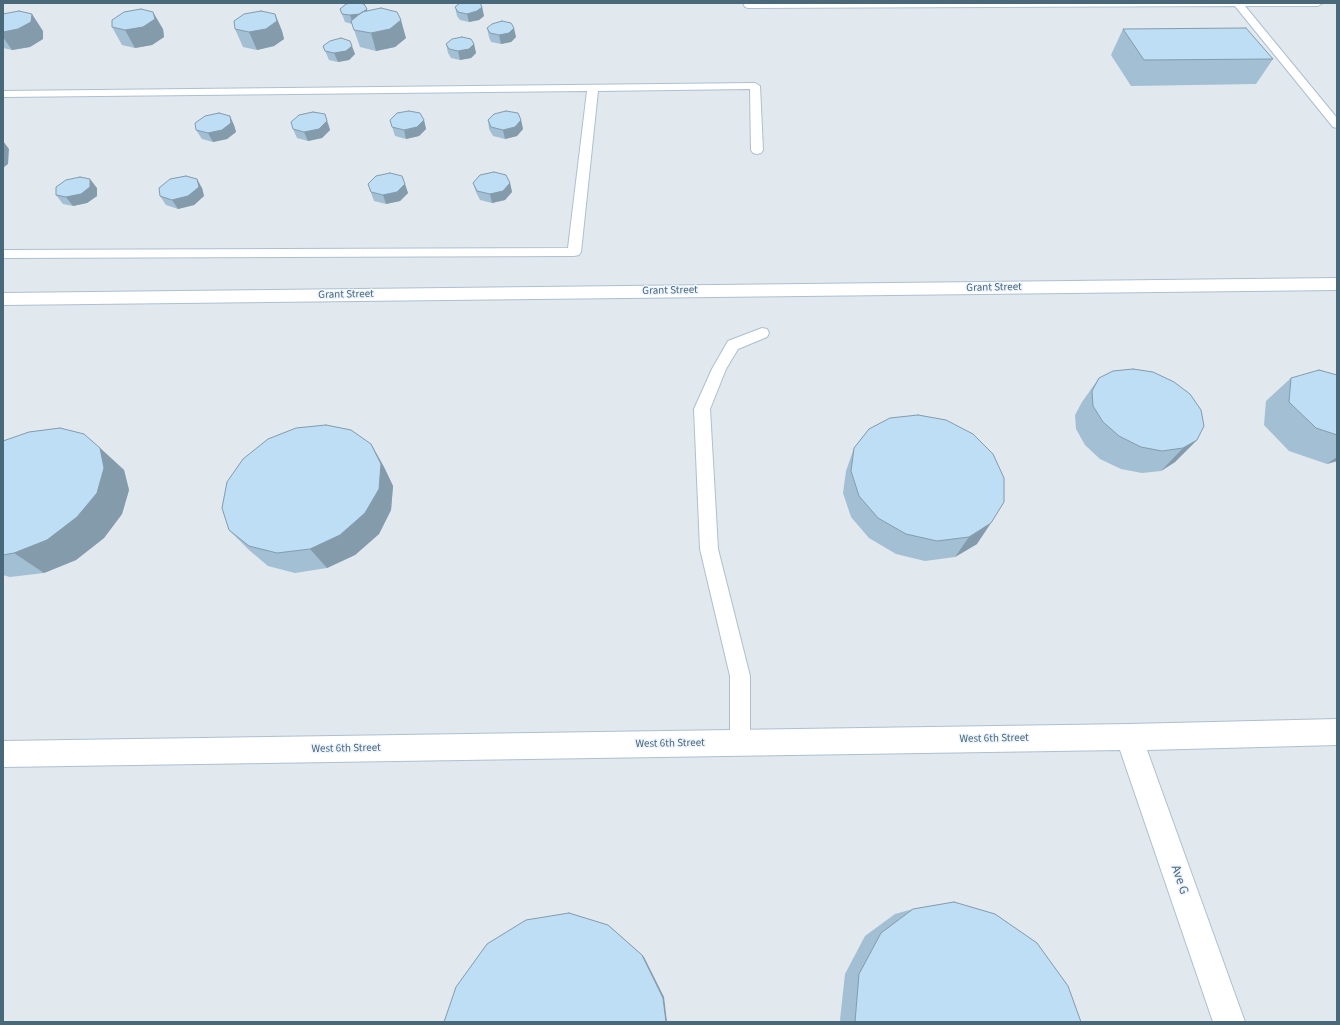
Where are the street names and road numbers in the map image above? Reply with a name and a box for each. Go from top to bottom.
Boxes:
street label: Grant Street [966,281,1022,295]
street label: Grant Street [642,284,698,298]
street label: Grant Street [318,288,374,302]
street label: West 6th Street [959,732,1029,746]
street label: West 6th Street [635,737,705,751]
street label: West 6th Street [311,742,381,756]
street label: Ave G [1167,863,1191,897]

